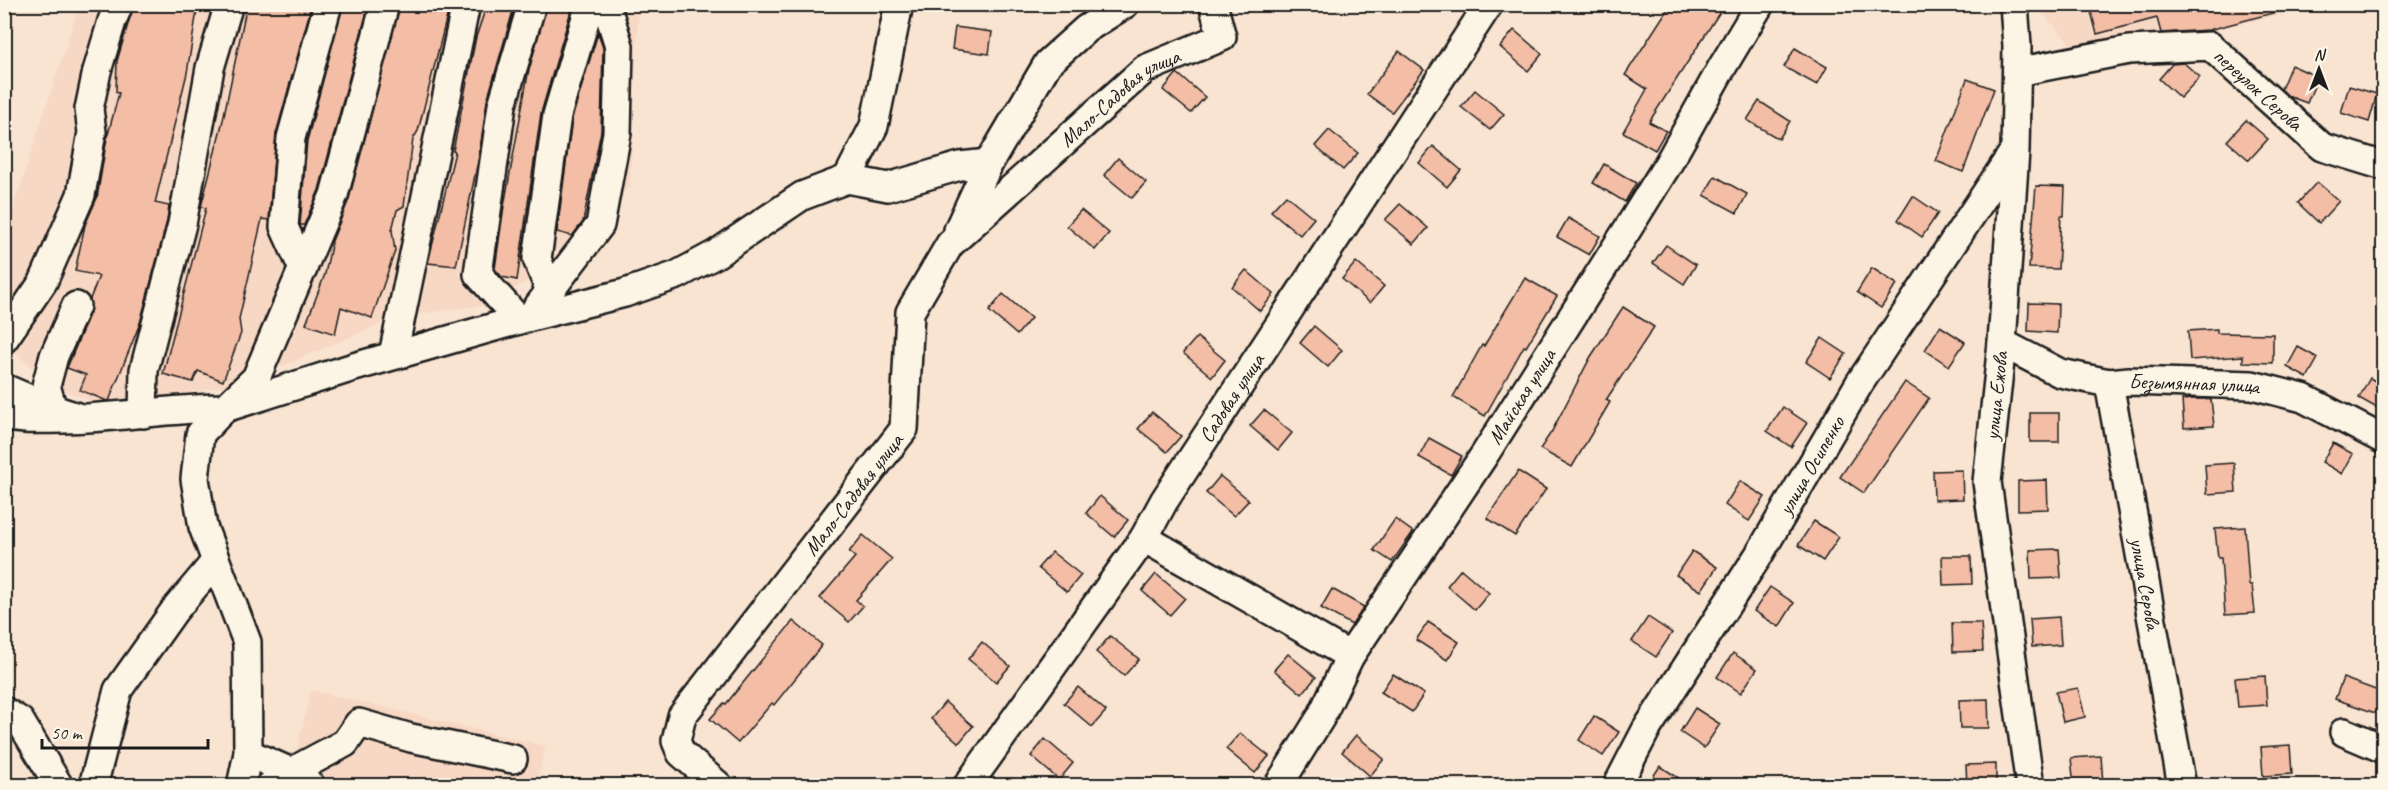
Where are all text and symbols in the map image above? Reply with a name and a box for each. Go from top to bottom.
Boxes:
north arrow [2289,39,2349,99]
street label: Мало-Садовая улица [1054,42,1186,153]
street label: переулок Серова [2208,42,2309,138]
text: N [2314,45,2327,65]
street label: Майская улица [1482,343,1562,449]
street label: Садовая улица [1193,347,1271,447]
street label: улица Ежова [1978,349,2014,443]
street label: Безымянная улица [2129,368,2265,400]
street label: улица Осипенко [1771,410,1851,521]
street label: Мало-Садовая улица [798,427,910,561]
street label: улица Серова [2124,534,2167,634]
scale bar [42,712,208,750]
text: 50 m [51,722,84,744]

